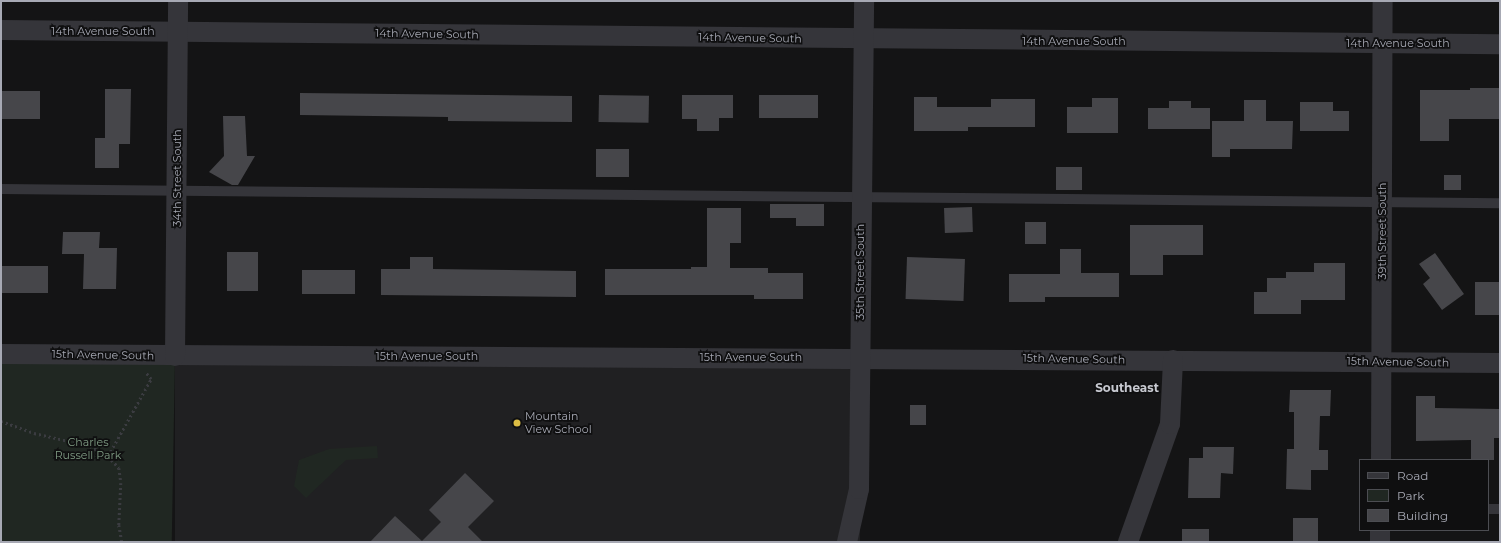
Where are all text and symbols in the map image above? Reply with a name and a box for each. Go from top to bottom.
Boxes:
street label: 14th Avenue South [51,24,155,38]
street label: 14th Avenue South [375,26,479,42]
street label: 14th Avenue South [698,30,802,46]
street label: 14th Avenue South [1022,34,1126,48]
street label: 14th Avenue South [1346,36,1450,50]
street label: 34th Street South [170,129,184,227]
street label: 39th Street South [1375,183,1389,279]
street label: 35th Street South [853,224,867,320]
street label: 15th Avenue South [52,348,154,362]
street label: 15th Avenue South [376,349,478,363]
street label: 15th Avenue South [700,350,802,364]
street label: 15th Avenue South [1023,352,1125,366]
street label: 15th Avenue South [1347,355,1449,369]
district label: Southeast [1095,381,1159,395]
place label: Mountain View School [525,410,592,436]
marker: Mountain View School [512,418,522,428]
park label: Charles Russell Park [55,436,121,462]
legend [1359,459,1489,531]
text: Road [1397,468,1428,483]
text: Park [1397,488,1424,503]
text: Building [1397,508,1448,523]

